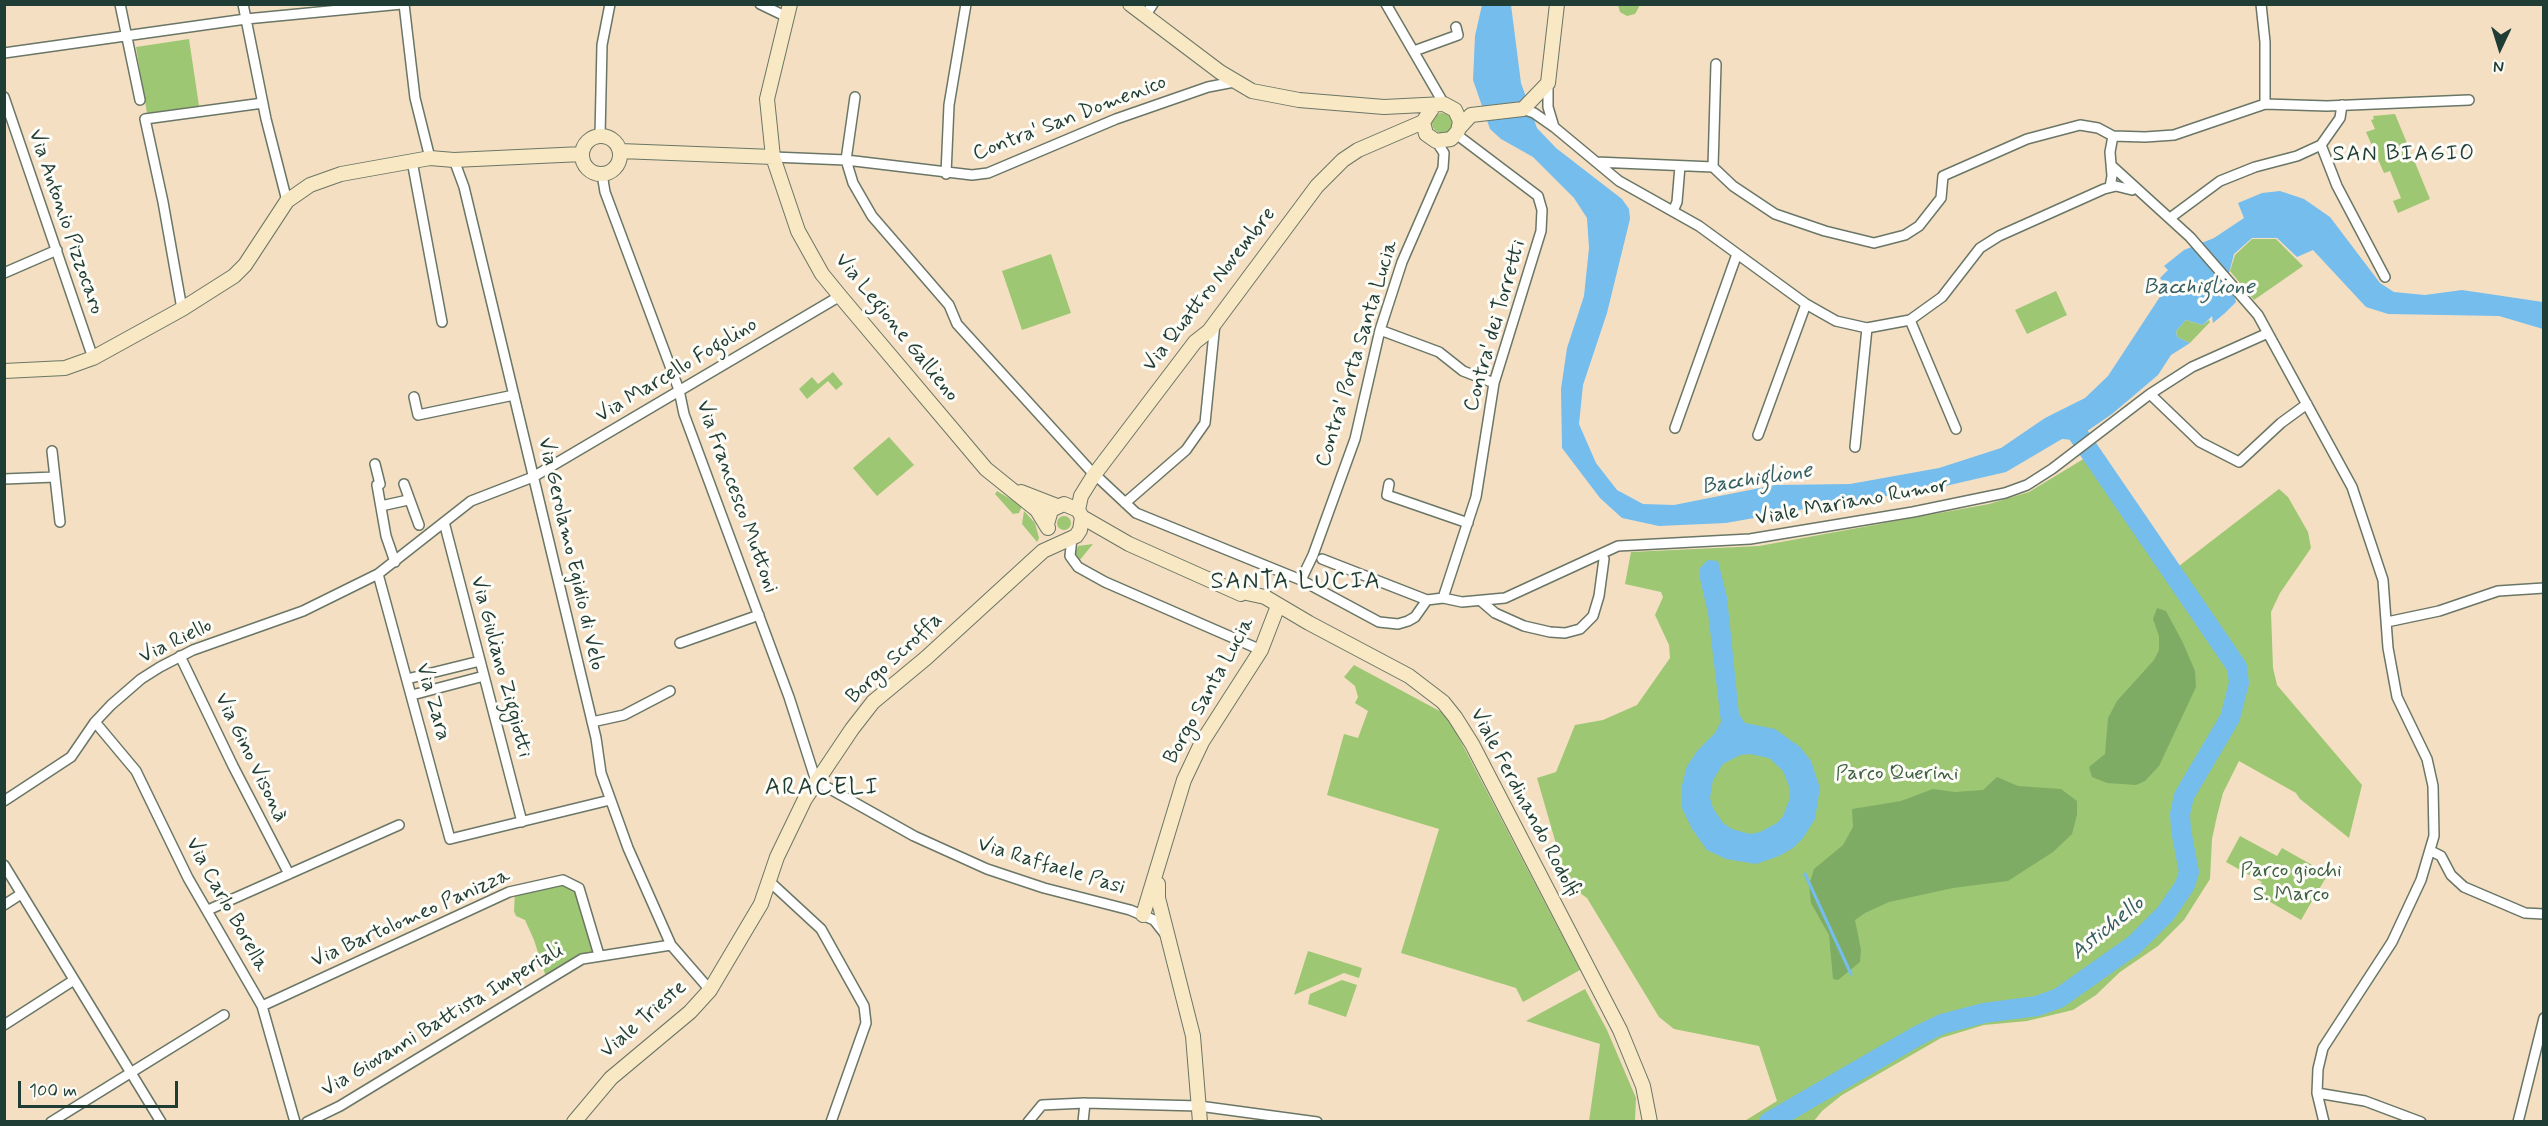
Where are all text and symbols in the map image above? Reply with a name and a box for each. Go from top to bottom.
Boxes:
north arrow [2470,18,2530,78]
text: N [2493,56,2505,77]
street label: Contra' San Domenico [970,70,1170,168]
street label: Via Antonio Pizzocaro [22,126,108,318]
district label: SAN BIAGIO [2335,142,2473,168]
street label: Via Quattro Novembre [1138,203,1282,377]
street label: Contra' dei Torretti [1459,237,1533,415]
street label: Contra' Porta Santa Lucia [1311,238,1405,470]
street label: Via Legione Gallieno [828,249,964,407]
water label: Bacchiglione [2143,275,2255,301]
street label: Via Marcello Fogolino [592,313,762,429]
street label: Via Francesco Muttoni [689,397,783,597]
street label: Via Gerolamo Egidio di Velo [531,435,609,673]
water label: Bacchiglione [1700,458,1814,502]
street label: Viale Mariano Rumor [1754,474,1950,532]
district label: SANTA LUCIA [1210,569,1382,597]
street label: Via Giuliano Ziggiotti [464,573,536,761]
street label: Borgo Scroffa [842,608,948,710]
street label: Borgo Santa Lucia [1159,613,1261,769]
street label: Via Riello [135,614,217,670]
street label: Via Zara [409,660,455,744]
street label: Via Gino Visonà [208,689,292,827]
street label: Viale Ferdinando Rodolfi [1464,704,1584,902]
park label: Parco Querini [1835,762,1959,788]
district label: ARACELI [767,775,877,803]
street label: Via Carlo Borella [179,833,273,977]
street label: Via Raffaele Pasi [974,833,1128,901]
park label: Parco giochi S. Marco [2240,859,2342,909]
street label: Via Bartolomeo Panizza [308,864,514,974]
water label: Astichello [2066,891,2150,967]
street label: Via Giovanni Battista Imperiali [317,939,569,1103]
street label: Viale Trieste [596,976,692,1064]
scale bar [21,1069,182,1107]
text: 100 m [29,1079,77,1103]

